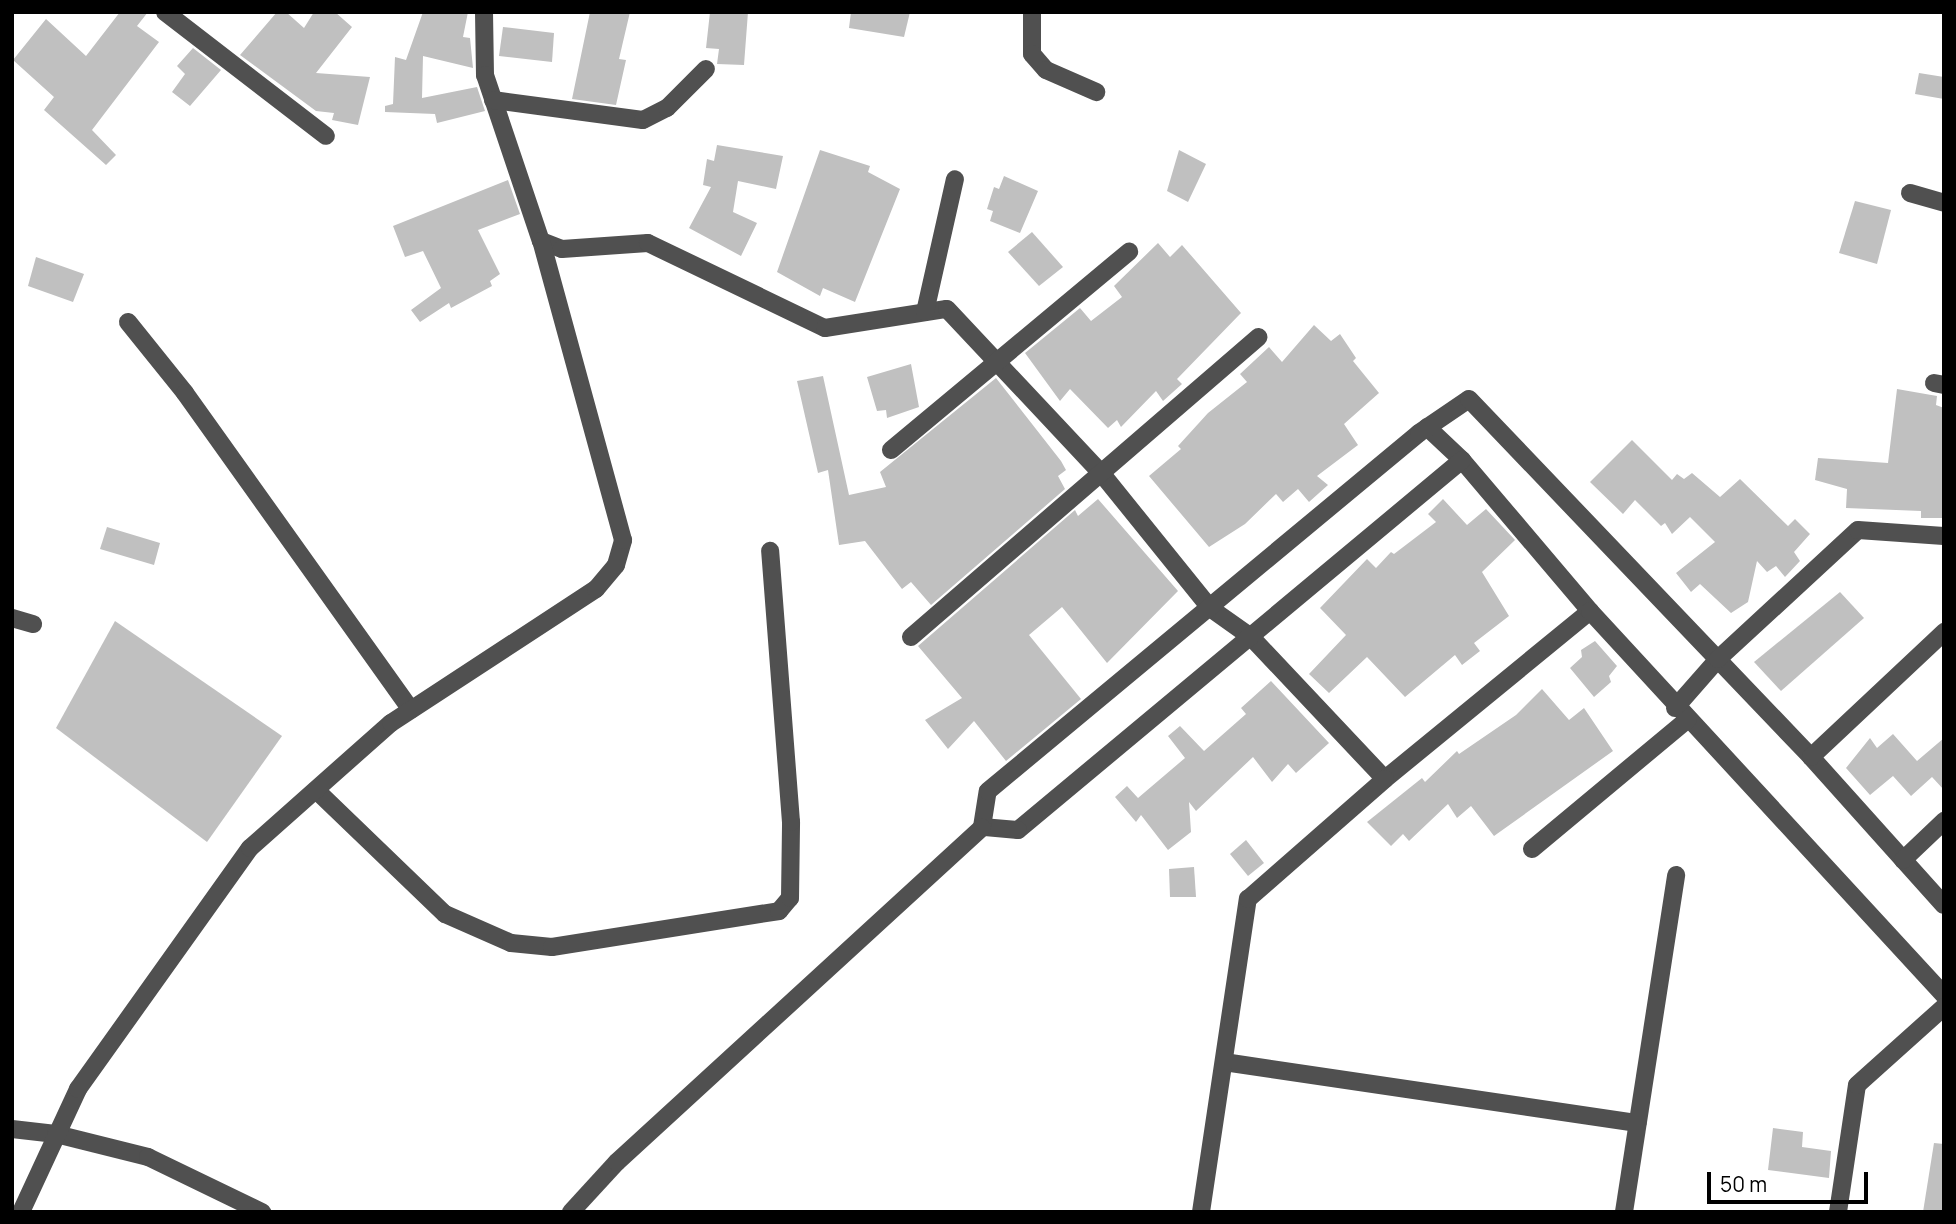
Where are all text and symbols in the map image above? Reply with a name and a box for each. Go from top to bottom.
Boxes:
scale bar [1711,1158,1872,1202]
text: 50 m [1720,1170,1767,1198]

